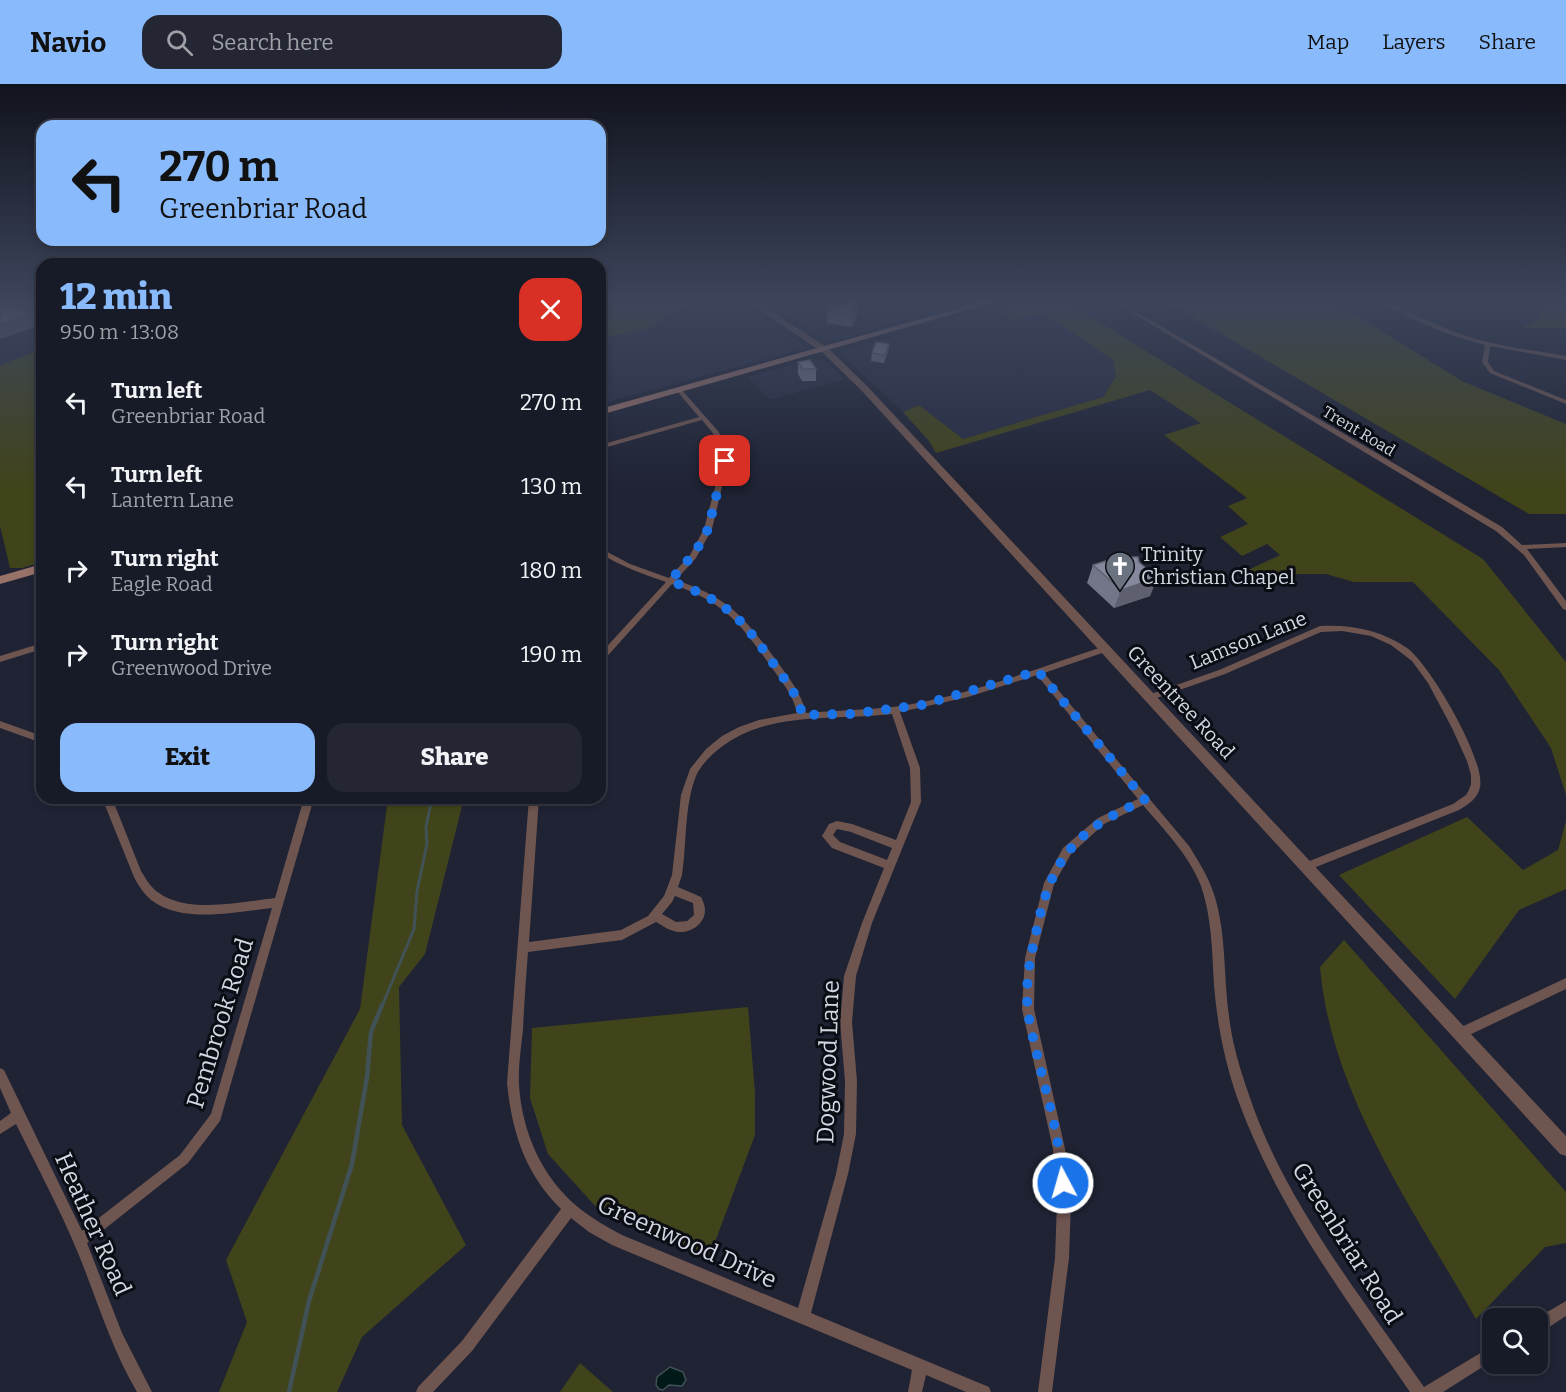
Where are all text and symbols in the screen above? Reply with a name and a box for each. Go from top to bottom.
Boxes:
search box [142,15,562,69]
text: Navio [30,26,106,59]
icon: search [163,26,196,59]
text: Search here [211,29,334,56]
text: Map [1307,29,1349,55]
text: Layers [1382,29,1446,55]
text: Share [1479,29,1536,55]
text: 270 m [159,142,279,192]
icon: left [60,144,138,222]
text: Greenbriar Road [159,193,367,225]
text: 12 min [60,275,172,319]
button: close [519,278,582,341]
text: 950 m · 13:08 [60,320,179,344]
text: Turn left [111,377,203,404]
icon: left [60,386,93,419]
text: 270 m [520,389,582,416]
street label: Trent Road [1319,402,1399,460]
text: Greenbriar Road [111,404,265,428]
pin [699,435,750,486]
icon: arrive [708,444,741,477]
text: Turn left [111,461,203,488]
icon: left [60,470,93,503]
text: 130 m [521,473,582,500]
text: Lantern Lane [111,488,234,512]
place label: Trinity Christian Chapel [1141,542,1295,589]
text: Turn right [111,545,219,572]
church icon: Trinity Christian Chapel [1104,550,1136,592]
icon: right [60,554,93,587]
text: 180 m [520,557,582,584]
text: Eagle Road [111,572,213,596]
street label: Lamson Lane [1186,606,1310,674]
text: Turn right [111,629,219,656]
icon: right [60,638,93,671]
street label: Greentree Road [1122,640,1240,764]
text: 190 m [521,641,582,668]
text: Greenwood Drive [111,656,272,680]
button: Exit [60,723,315,792]
button: Share [327,723,582,792]
street label: Pembrook Road [181,935,259,1111]
street label: Dogwood Lane [811,980,845,1144]
street label: Heather Road [49,1148,137,1300]
position arrow [1031,1151,1095,1215]
street label: Greenbriar Road [1286,1157,1408,1329]
street label: Greenwood Drive [593,1190,781,1294]
map controls [1482,1308,1548,1374]
button: search [1482,1308,1548,1374]

